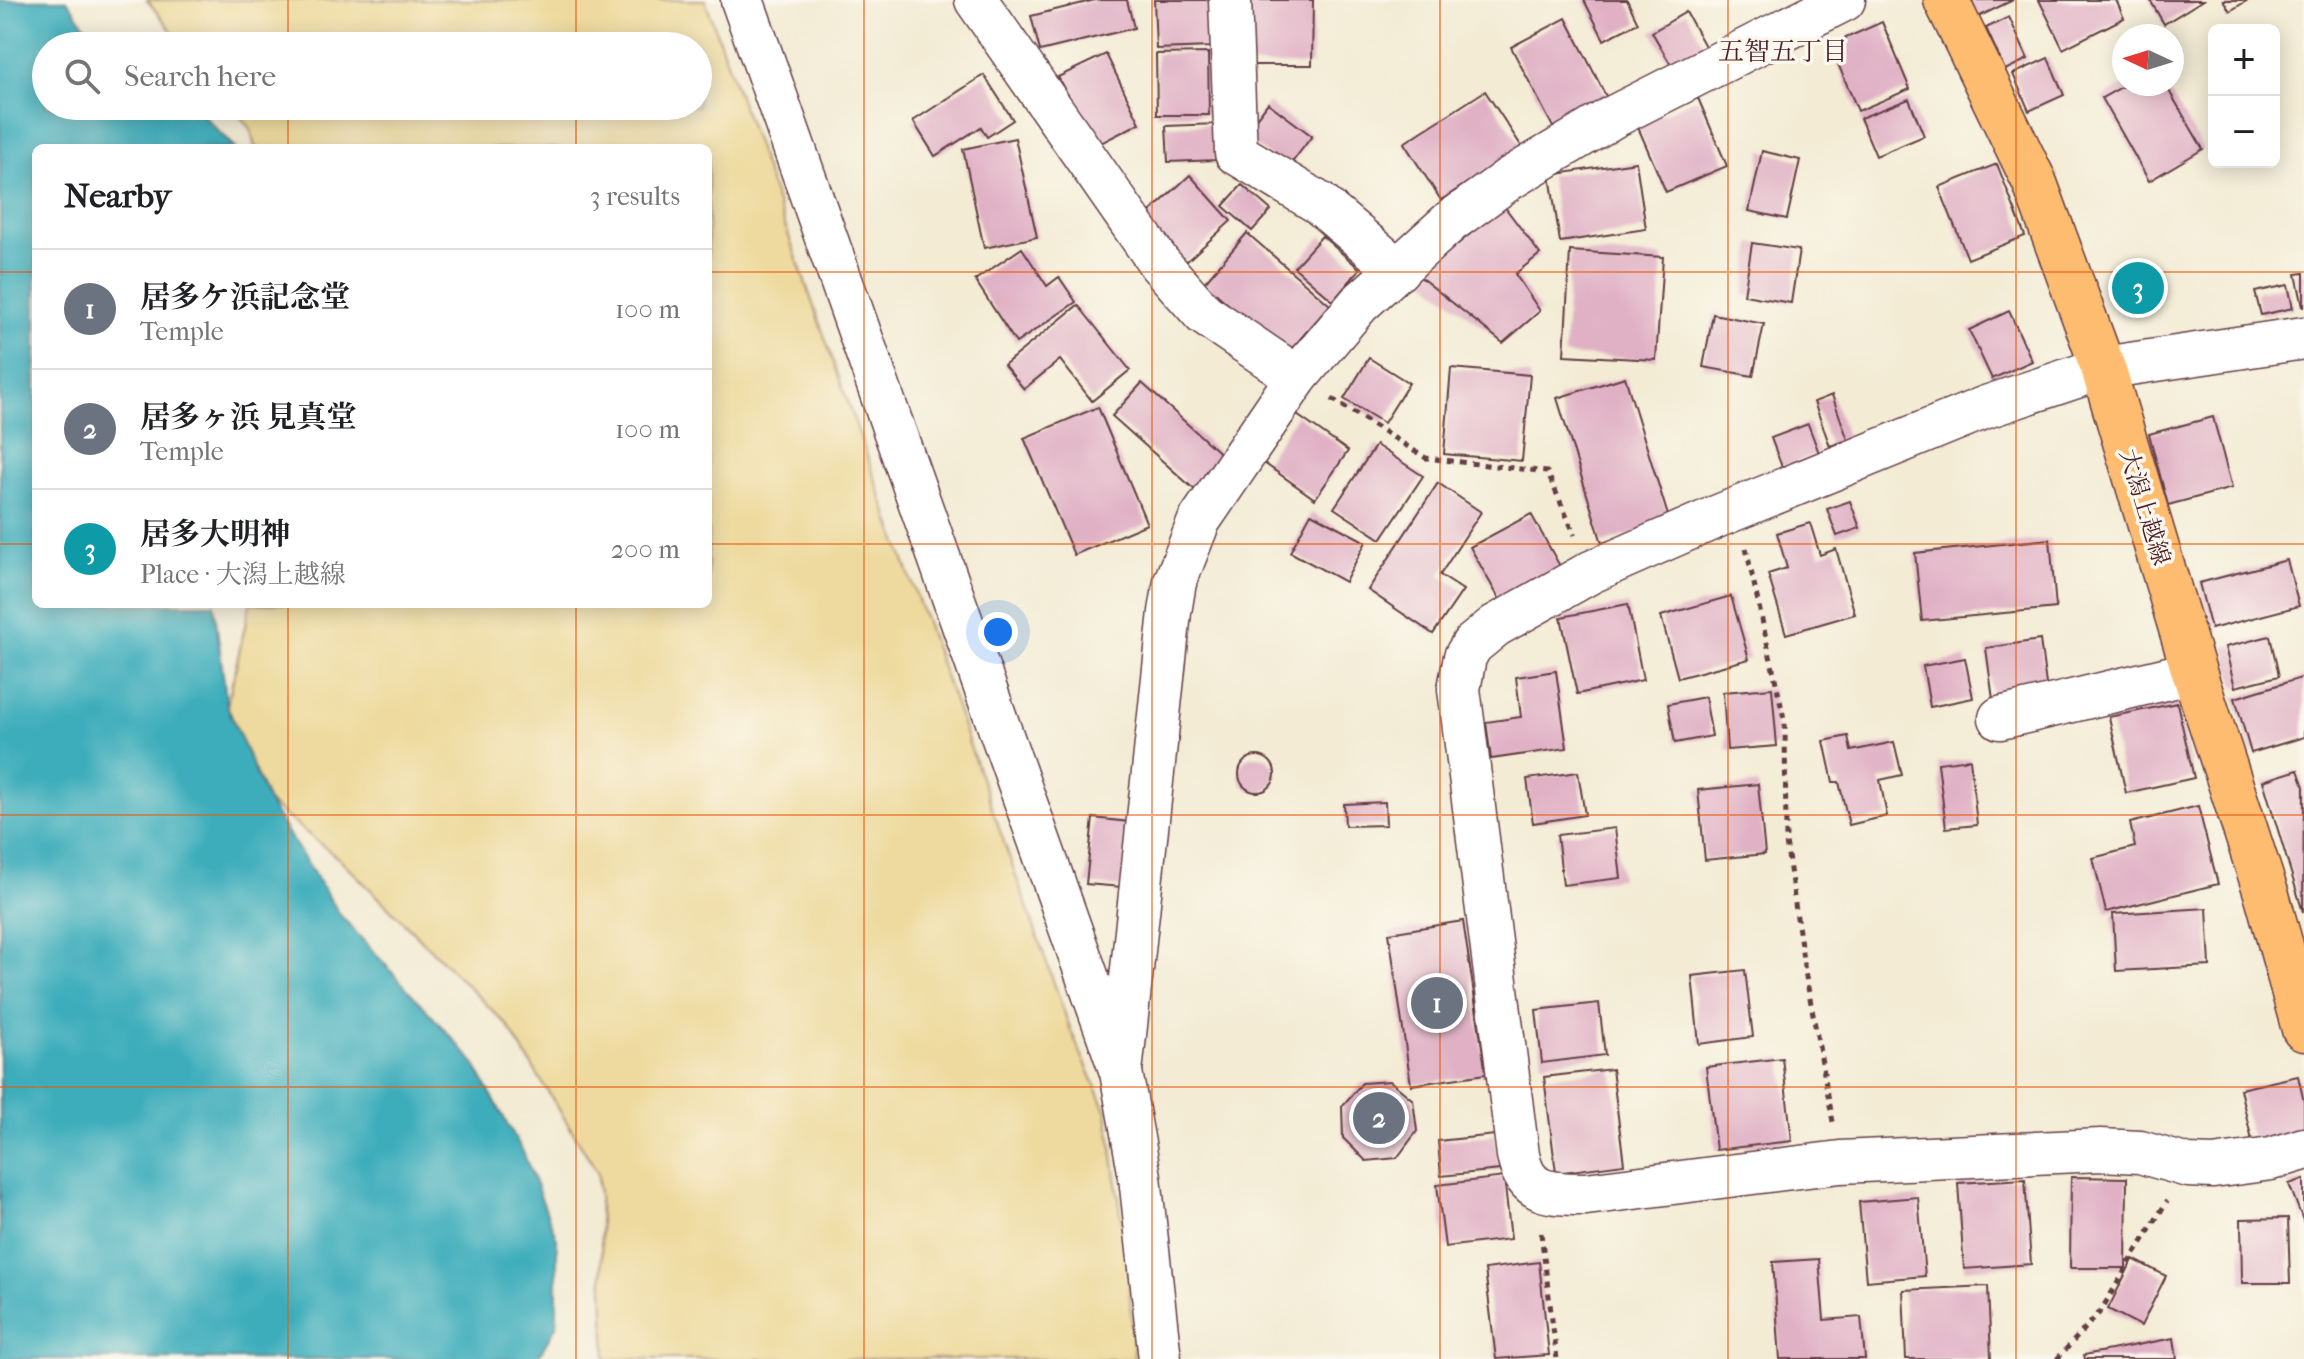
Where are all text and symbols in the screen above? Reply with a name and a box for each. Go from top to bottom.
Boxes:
north arrow [2112,24,2184,96]
map controls [2208,24,2280,168]
button: + [2208,24,2280,96]
search box [32,32,712,120]
district label: 五智五丁目 [1718,36,1848,67]
icon: search [60,54,104,98]
text: Search here [124,59,276,94]
button: − [2208,96,2280,168]
text: Nearby [64,176,171,216]
text: 3 results [590,181,680,212]
pin: 3 [2112,258,2164,318]
text: 居多ケ浜記念堂 [140,280,350,315]
text: 1 [85,294,95,325]
text: 100 m [615,294,680,325]
text: Temple [140,316,224,347]
text: 居多ヶ浜 見真堂 [140,400,356,435]
text: 2 [83,414,97,445]
text: 100 m [615,414,680,445]
text: Temple [140,436,224,467]
street label: 大潟上越線 [2114,446,2176,568]
text: 居多大明神 [140,517,290,552]
text: 3 [85,534,95,565]
text: 200 m [611,534,680,565]
text: Place · 大潟上越線 [140,559,346,590]
your location [978,612,1018,652]
pin: 1 [1411,973,1463,1033]
pin: 2 [1353,1088,1405,1148]

